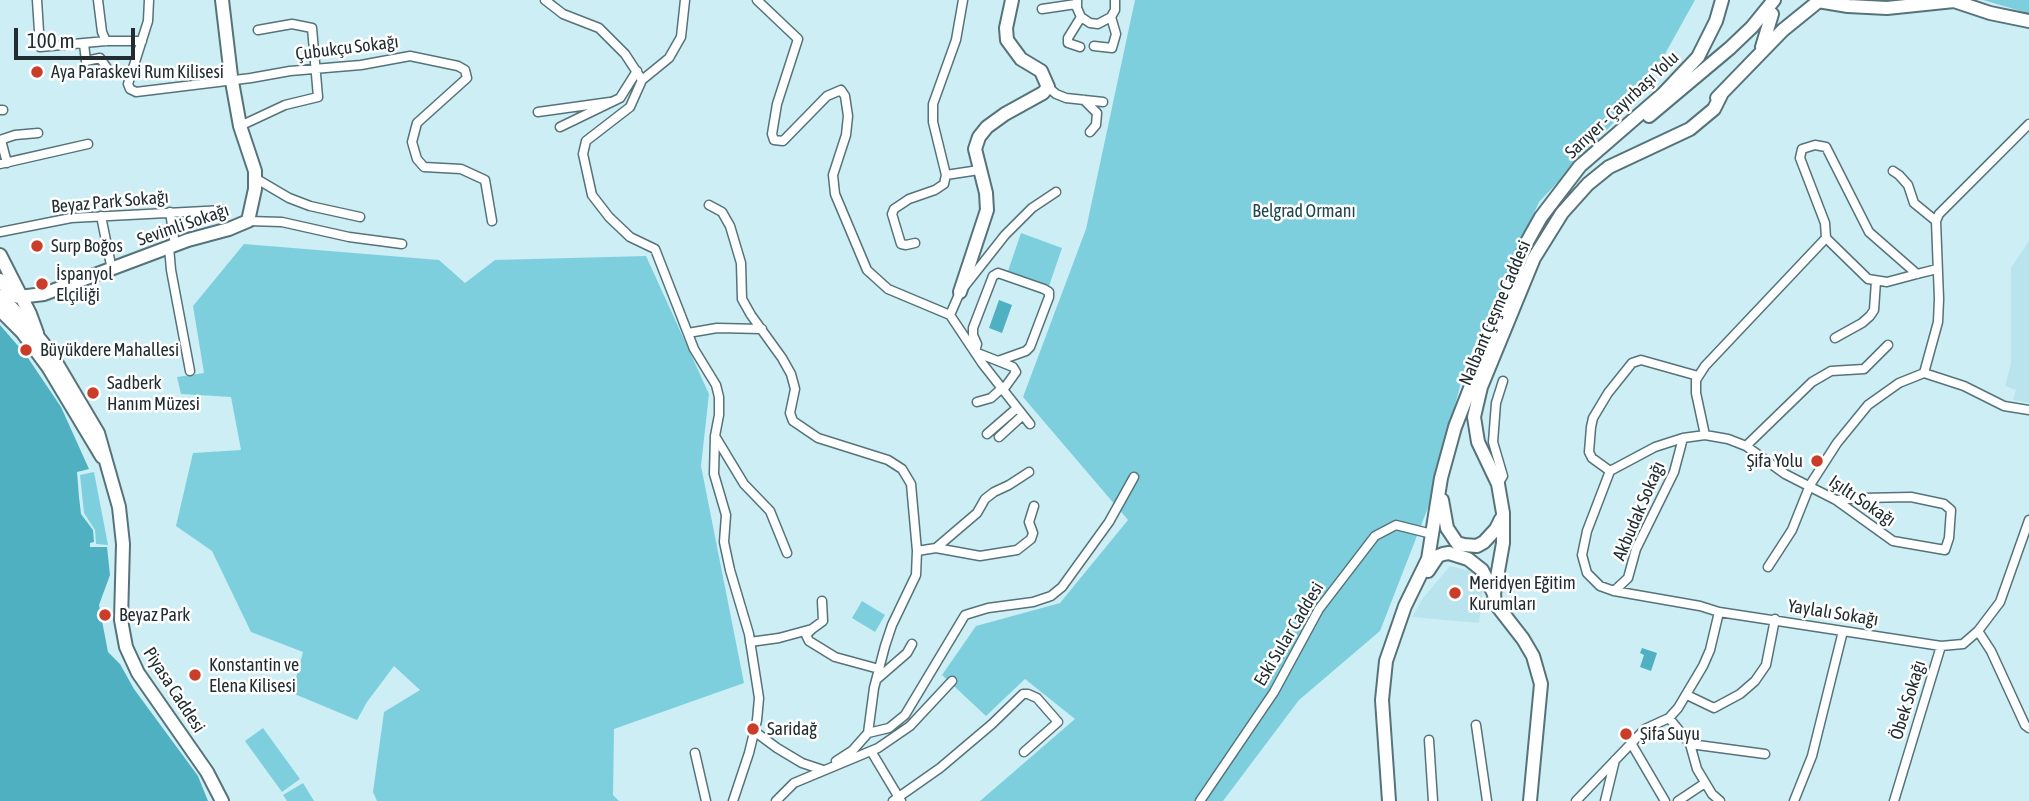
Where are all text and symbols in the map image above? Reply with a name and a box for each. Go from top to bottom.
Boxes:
scale bar [18,14,138,58]
text: 100 m [27,28,75,52]
street label: Çubukçu Sokağı [294,31,400,65]
street label: Sarıyer - Çayırbaşı Yolu [1561,47,1683,163]
place label: Aya Paraskevi Rum Kilisesi [51,61,224,83]
marker: Aya Paraskevi Rum Kilisesi [29,64,45,80]
street label: Beyaz Park Sokağı [50,186,170,218]
street label: Sevimli Sokağı [134,199,232,251]
park label: Belgrad Ormanı [1252,200,1356,222]
place label: Surp Boğos [51,235,123,257]
street label: Nalbant Çeşme Caddesi [1455,237,1535,389]
marker: Surp Boğos [29,238,45,254]
place label: İspanyol Elçiliği [56,263,113,306]
marker: İspanyol Elçiliği [34,276,50,292]
place label: Büyükdere Mahallesi [40,339,179,361]
marker: Büyükdere Mahallesi [18,342,34,358]
place label: Sadberk Hanım Müzesi [107,372,200,414]
marker: Sadberk Hanım Müzesi [85,385,101,401]
place label: Şifa Yolu [1747,450,1803,472]
marker: Şifa Yolu [1809,453,1825,469]
street label: Akbudak Sokağı [1608,458,1670,564]
street label: Işıltı Sokağı [1825,471,1899,531]
place label: Meridyen Eğitim Kurumları [1469,572,1576,614]
street label: Eski Sular Caddesi [1250,578,1328,690]
marker: Meridyen Eğitim Kurumları [1447,585,1463,601]
street label: Yaylalı Sokağı [1786,595,1880,631]
place label: Beyaz Park [119,604,190,626]
marker: Beyaz Park [97,607,113,623]
street label: Piyasa Caddesi [138,643,210,737]
place label: Konstantin ve Elena Kilisesi [209,654,299,696]
street label: Öbek Sokağı [1886,658,1930,742]
marker: Konstantin ve Elena Kilisesi [187,667,203,683]
place label: Saridağ [767,718,817,740]
marker: Saridağ [745,721,761,737]
place label: Şifa Suyu [1640,723,1700,745]
marker: Şifa Suyu [1618,726,1634,742]

